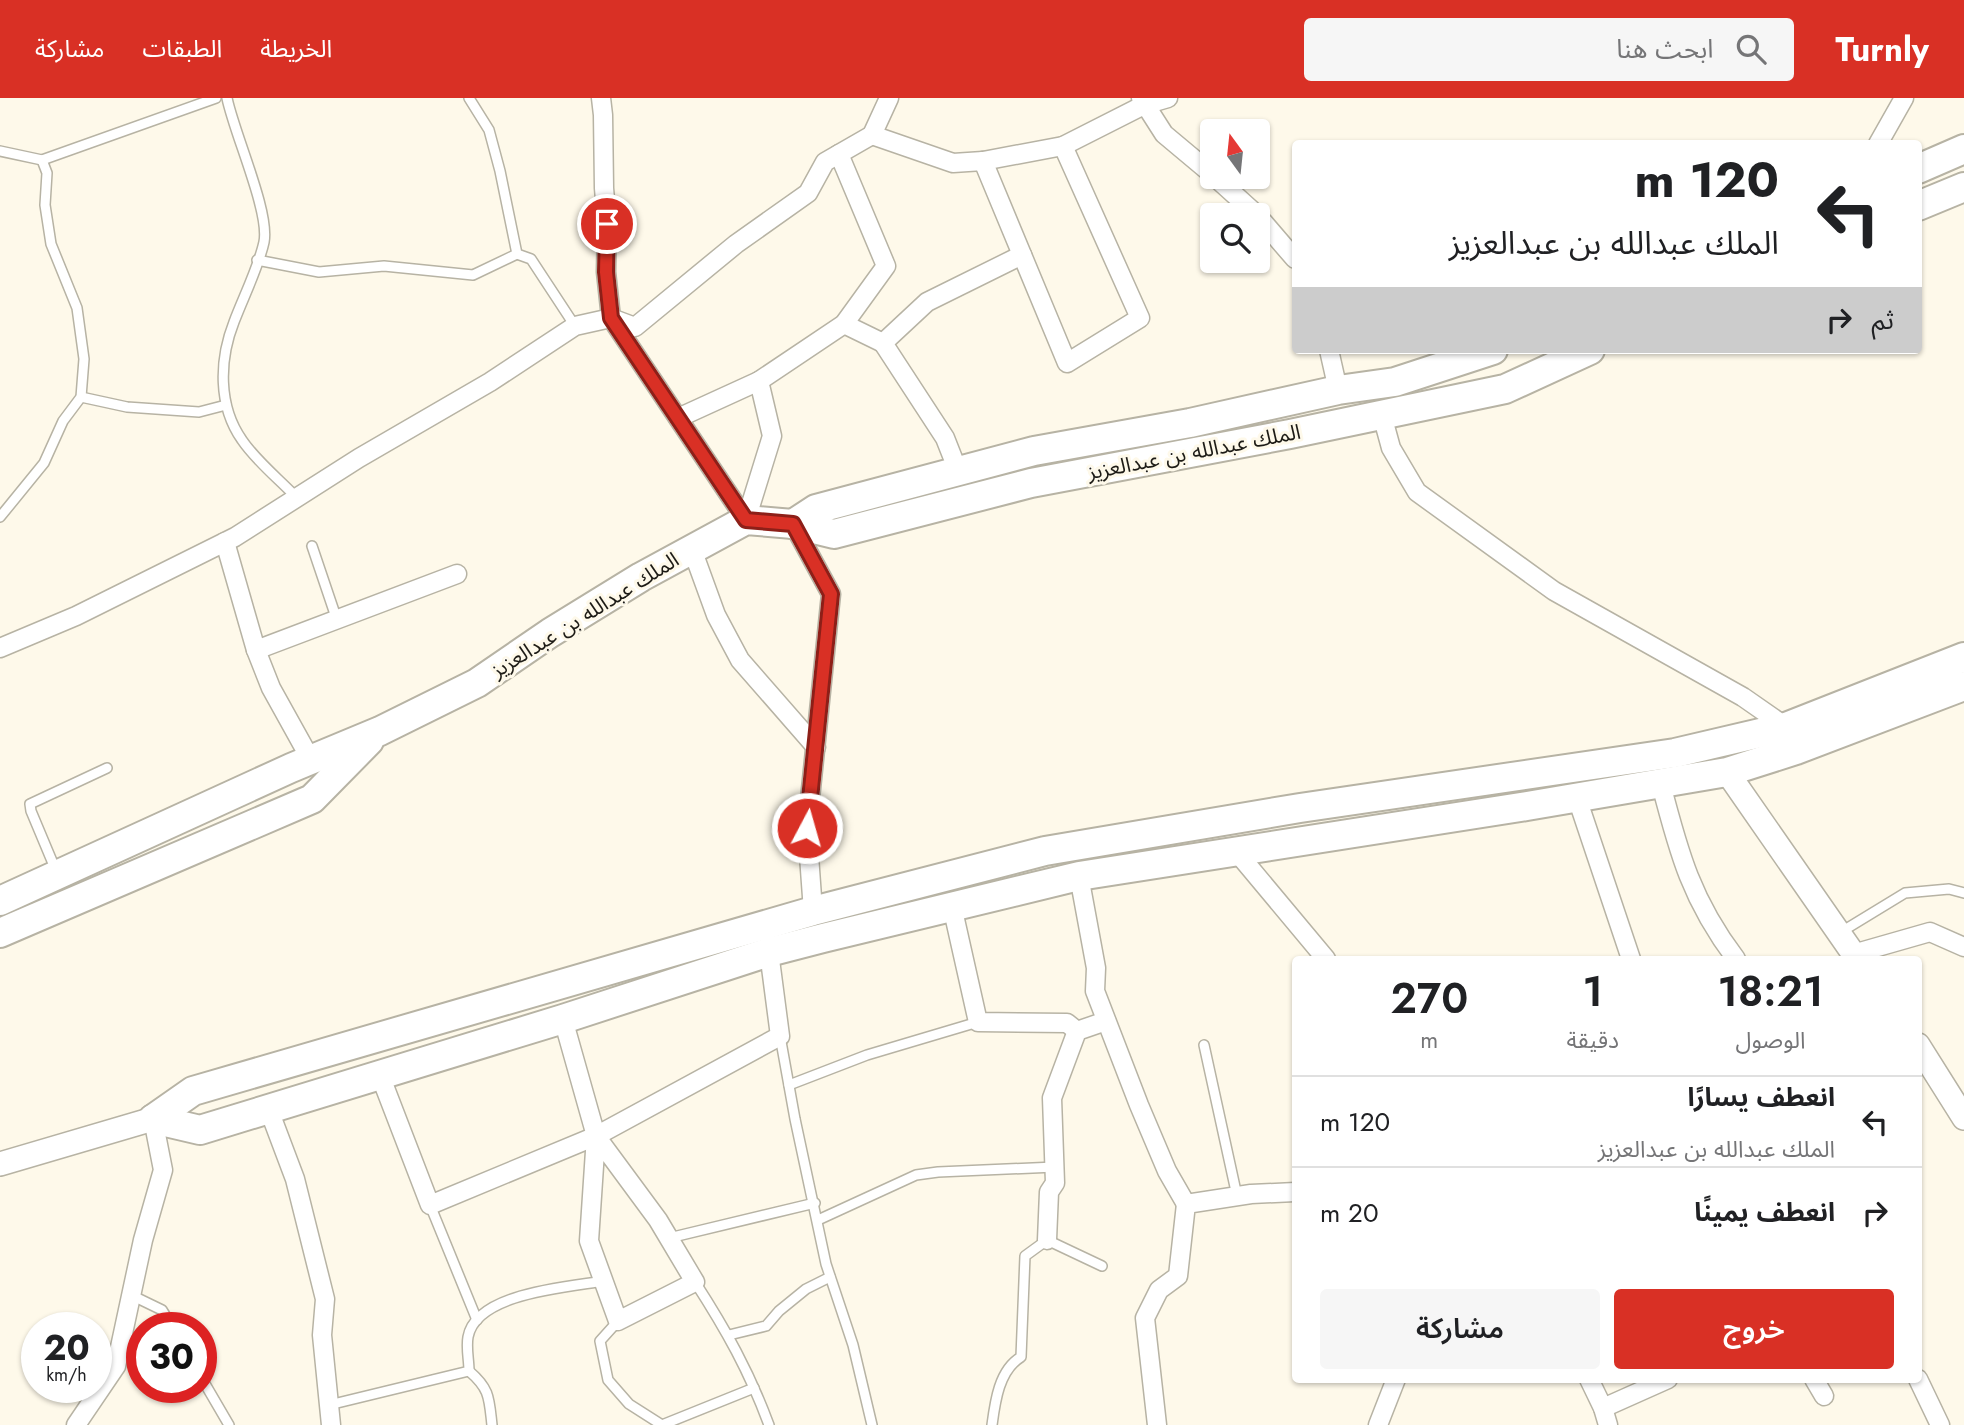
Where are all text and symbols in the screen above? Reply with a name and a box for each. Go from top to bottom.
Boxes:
search box [1304,18,1794,81]
text: Turnly [1836,26,1929,73]
text: ابحث هنا [1616,30,1714,68]
icon: search [1732,30,1770,68]
text: مشاركة [35,31,104,66]
text: الطبقات [142,31,222,66]
text: الخريطة [260,31,332,66]
north arrow [1200,119,1270,189]
map controls [1200,119,1270,273]
text: 120 m [1635,145,1779,215]
icon: left [1803,168,1894,259]
pin [577,194,637,254]
button: search [1200,203,1270,273]
icon: arrive [588,205,626,243]
text: الملك عبدالله بن عبدالعزيز [1449,220,1779,266]
icon: right [1820,301,1858,339]
text: ثم [1872,301,1894,339]
street label: الملك عبدالله بن عبدالعزيز [1084,417,1303,488]
street label: الملك عبدالله بن عبدالعزيز [484,545,685,686]
position arrow [770,791,844,865]
text: 1 [1582,961,1603,1022]
text: 18:21 [1717,961,1824,1022]
text: 270 [1390,968,1468,1029]
text: m [1420,1023,1438,1057]
text: دقيقة [1567,1023,1619,1057]
text: الوصول [1736,1023,1805,1057]
text: انعطف يسارًا [1688,1078,1835,1116]
text: 120 m [1320,1103,1390,1141]
icon: left [1856,1103,1894,1141]
text: الملك عبدالله بن عبدالعزيز [1598,1132,1835,1166]
text: انعطف يمينًا [1694,1193,1835,1231]
text: 20 m [1320,1194,1379,1232]
icon: right [1856,1194,1894,1232]
button: مشاركة [1320,1289,1600,1369]
button: خروج [1614,1289,1894,1369]
speed limit sign: 30 [126,1312,217,1403]
text: 20 [43,1323,90,1373]
text: km/h [46,1362,87,1388]

